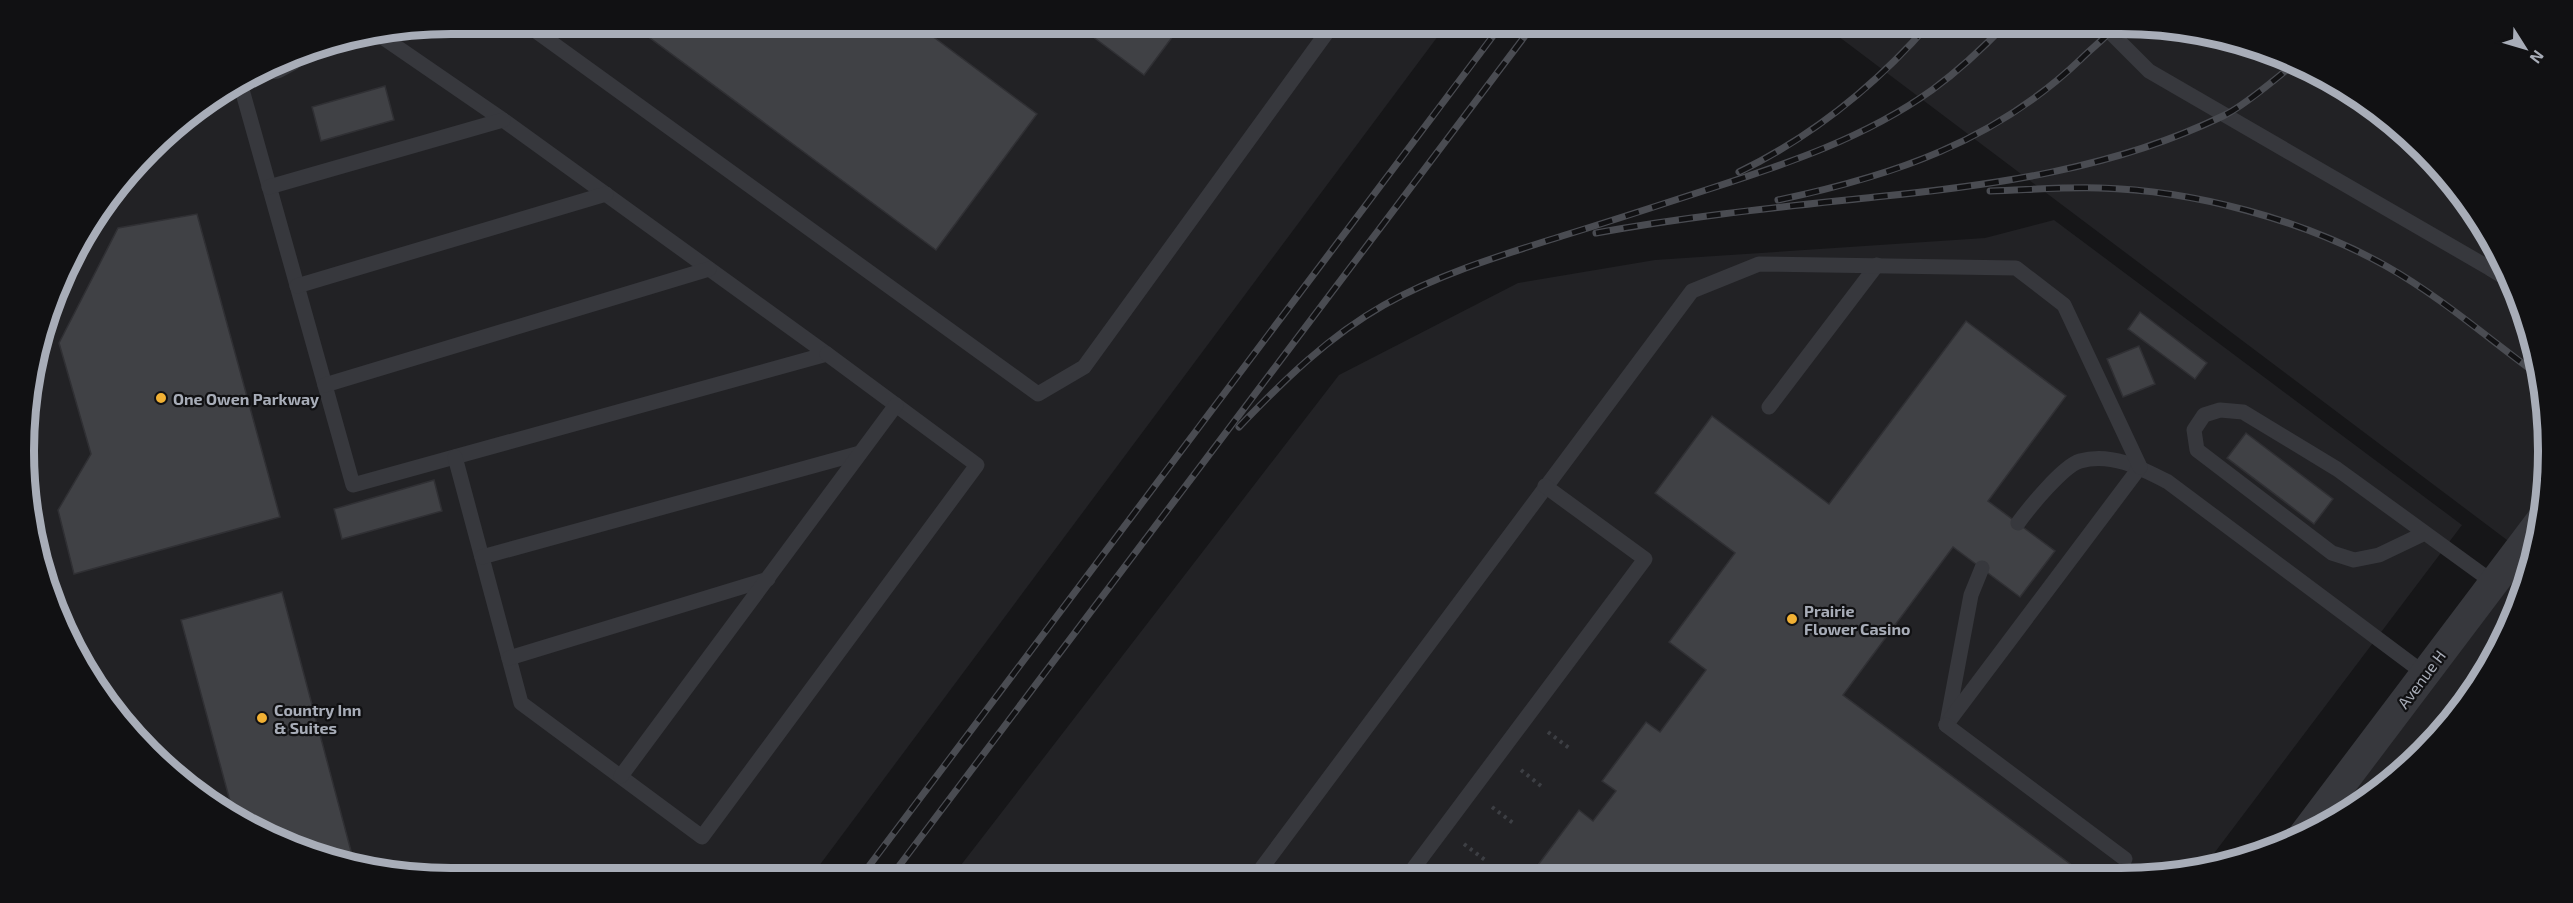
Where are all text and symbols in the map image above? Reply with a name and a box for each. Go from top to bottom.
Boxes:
north arrow [2495,18,2555,78]
text: N [2526,47,2548,68]
place label: One Owen Parkway [173,389,319,409]
marker: One Owen Parkway [154,391,168,405]
place label: Prairie Flower Casino [1804,601,1911,638]
marker: Prairie Flower Casino [1785,612,1799,626]
street label: Avenue H [2393,646,2449,712]
place label: Country Inn & Suites [274,700,361,737]
marker: Country Inn & Suites [255,711,269,725]

